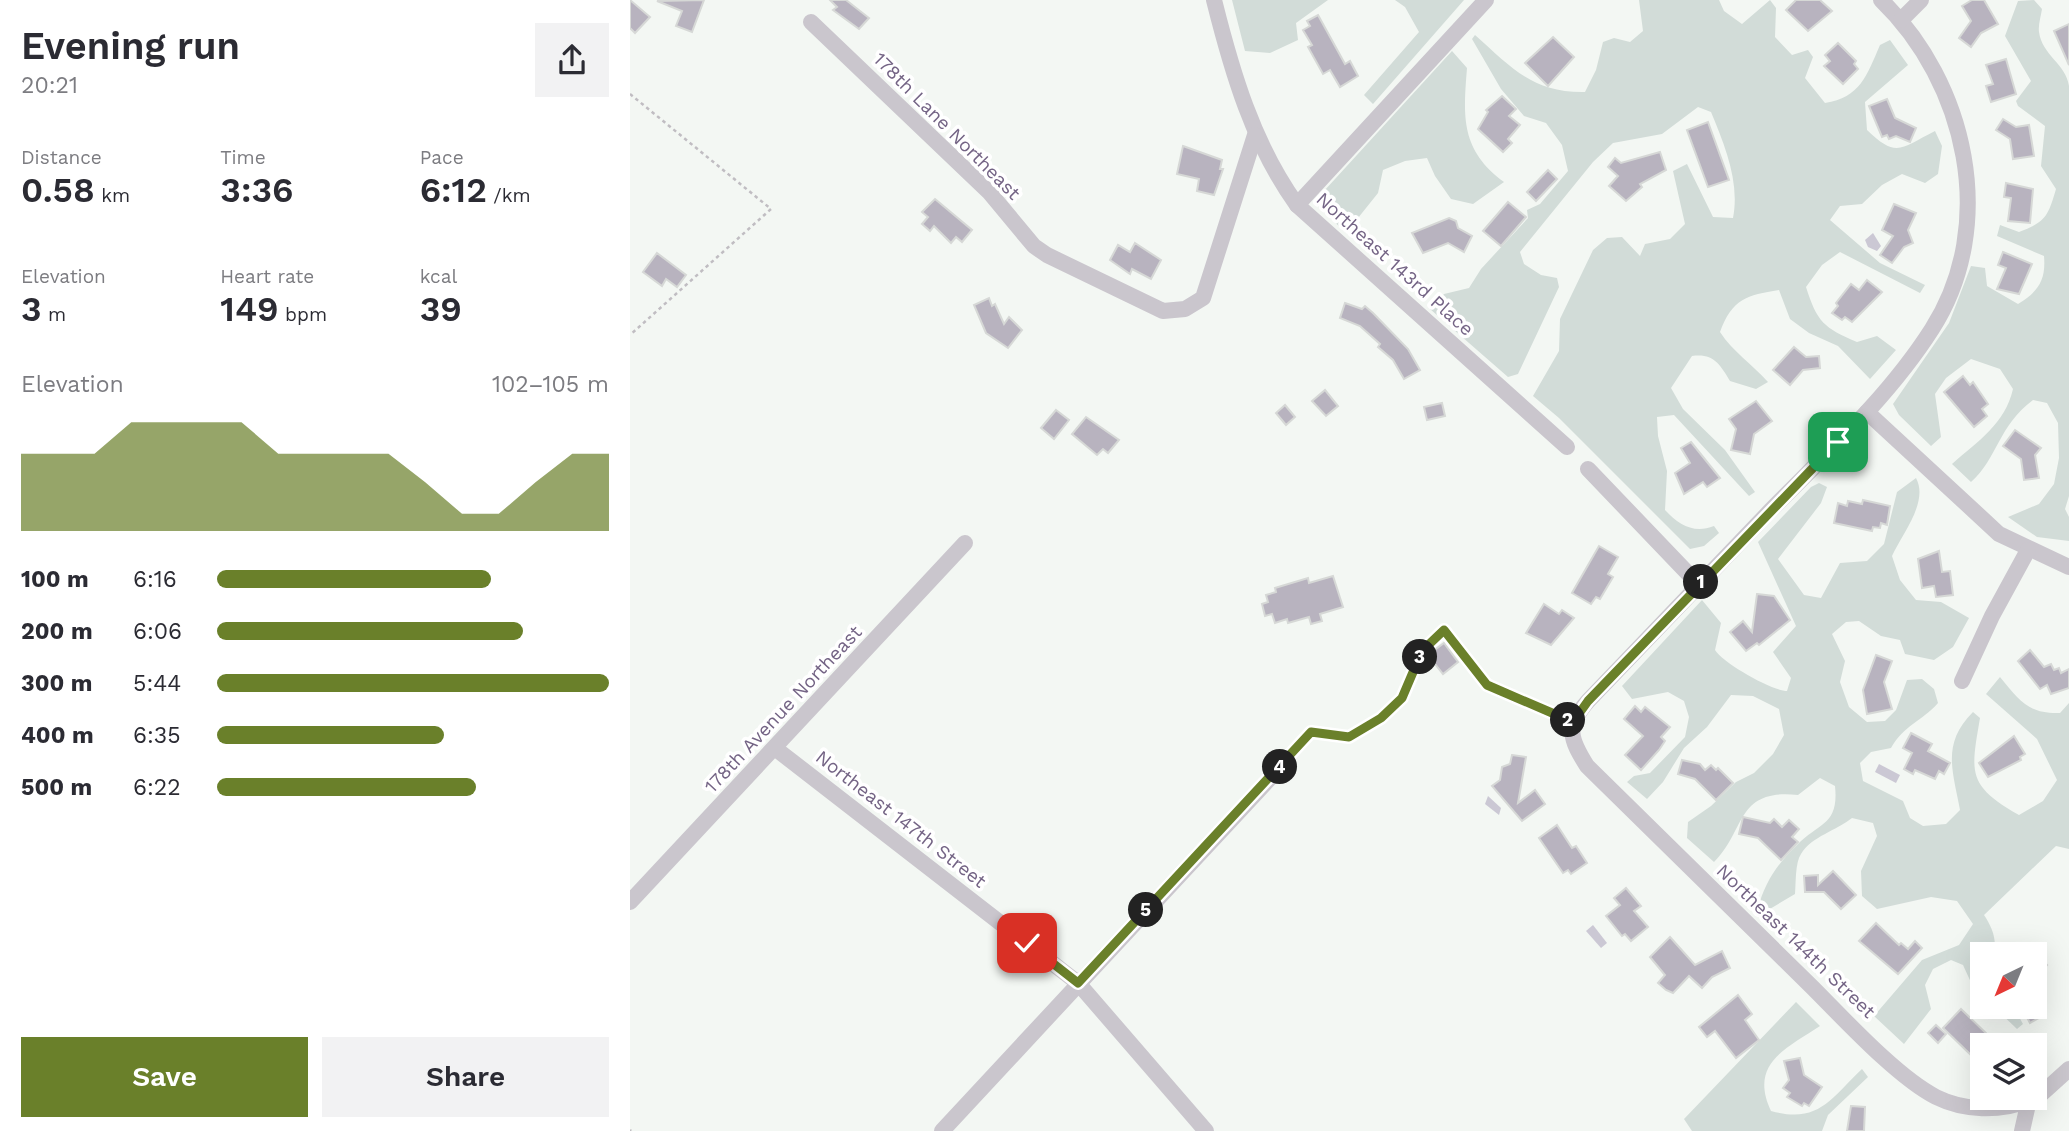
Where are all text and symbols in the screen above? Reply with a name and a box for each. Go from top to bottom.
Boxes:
button: share [535,23,609,97]
text: Evening run [21,24,240,68]
street label: 178th Lane Northeast [869,48,1025,204]
text: 20:21 [21,72,78,99]
text: Distance [21,146,102,169]
text: Time [220,146,266,169]
text: Pace [420,146,464,169]
text: 0.58 [21,169,95,211]
text: 3:36 [220,169,294,211]
text: 6:12 [420,169,487,211]
text: km [95,184,130,207]
text: /km [487,184,531,207]
street label: Northeast 143rd Place [1312,187,1478,341]
text: Elevation [21,265,106,288]
text: Heart rate [220,265,314,288]
text: kcal [420,265,457,288]
text: 3 [21,288,42,330]
text: 149 [220,288,279,330]
text: 39 [420,288,462,330]
text: m [42,303,66,326]
text: bpm [279,303,327,326]
text: Elevation [21,371,124,398]
text: 102–105 m [492,371,609,398]
pin [1808,412,1868,472]
icon: arrive [1819,423,1857,461]
pin: 1 [1684,564,1718,600]
text: 100 m [21,566,89,593]
text: 6:16 [133,566,177,593]
text: 1 [1696,570,1705,593]
text: 200 m [21,618,93,645]
text: 6:06 [133,618,182,645]
street label: 178th Avenue Northeast [699,621,867,797]
pin: 3 [1402,640,1438,674]
text: 3 [1414,645,1425,668]
text: 300 m [21,670,92,697]
text: 5:44 [133,670,181,697]
pin: 2 [1550,702,1586,738]
text: 2 [1562,708,1573,731]
text: 400 m [21,722,94,749]
text: 6:35 [133,722,181,749]
street label: Northeast 147th Street [811,745,991,893]
pin: 4 [1262,750,1298,784]
text: 4 [1273,755,1286,778]
text: 500 m [21,774,92,801]
text: 6:22 [133,774,181,801]
street label: Northeast 144th Street [1712,859,1880,1023]
pin: 5 [1128,892,1164,928]
text: 5 [1140,898,1151,921]
pin [997,913,1057,973]
icon: check [1008,924,1046,962]
north arrow [1970,942,2048,1018]
map controls [1970,942,2047,1110]
button: layers [1970,1033,2047,1110]
button: Save [21,1037,308,1117]
button: Share [322,1037,609,1117]

